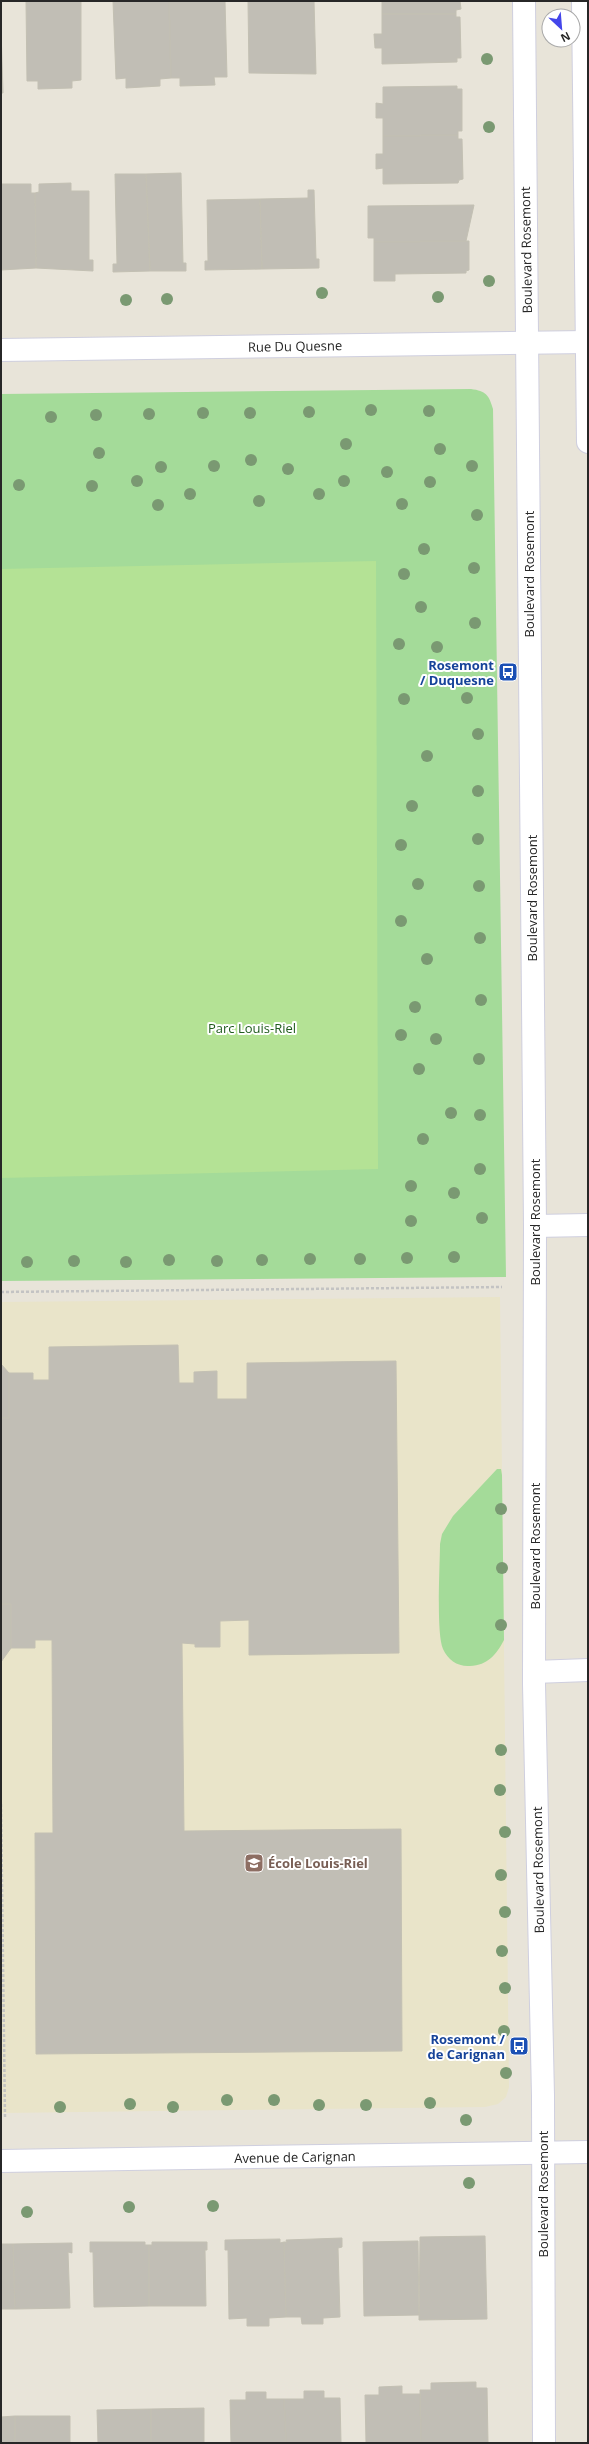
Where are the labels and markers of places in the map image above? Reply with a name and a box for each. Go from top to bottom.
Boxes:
place label: Rosemont / Duquesne [420,656,494,689]
bus stop icon: Rosemont / Duquesne [497,661,519,683]
school or university icon: École Louis-Riel [243,1852,265,1874]
place label: École Louis-Riel [268,1854,368,1872]
place label: Rosemont / de Carignan [427,2030,506,2063]
bus stop icon: Rosemont / de Carignan [508,2035,530,2057]

